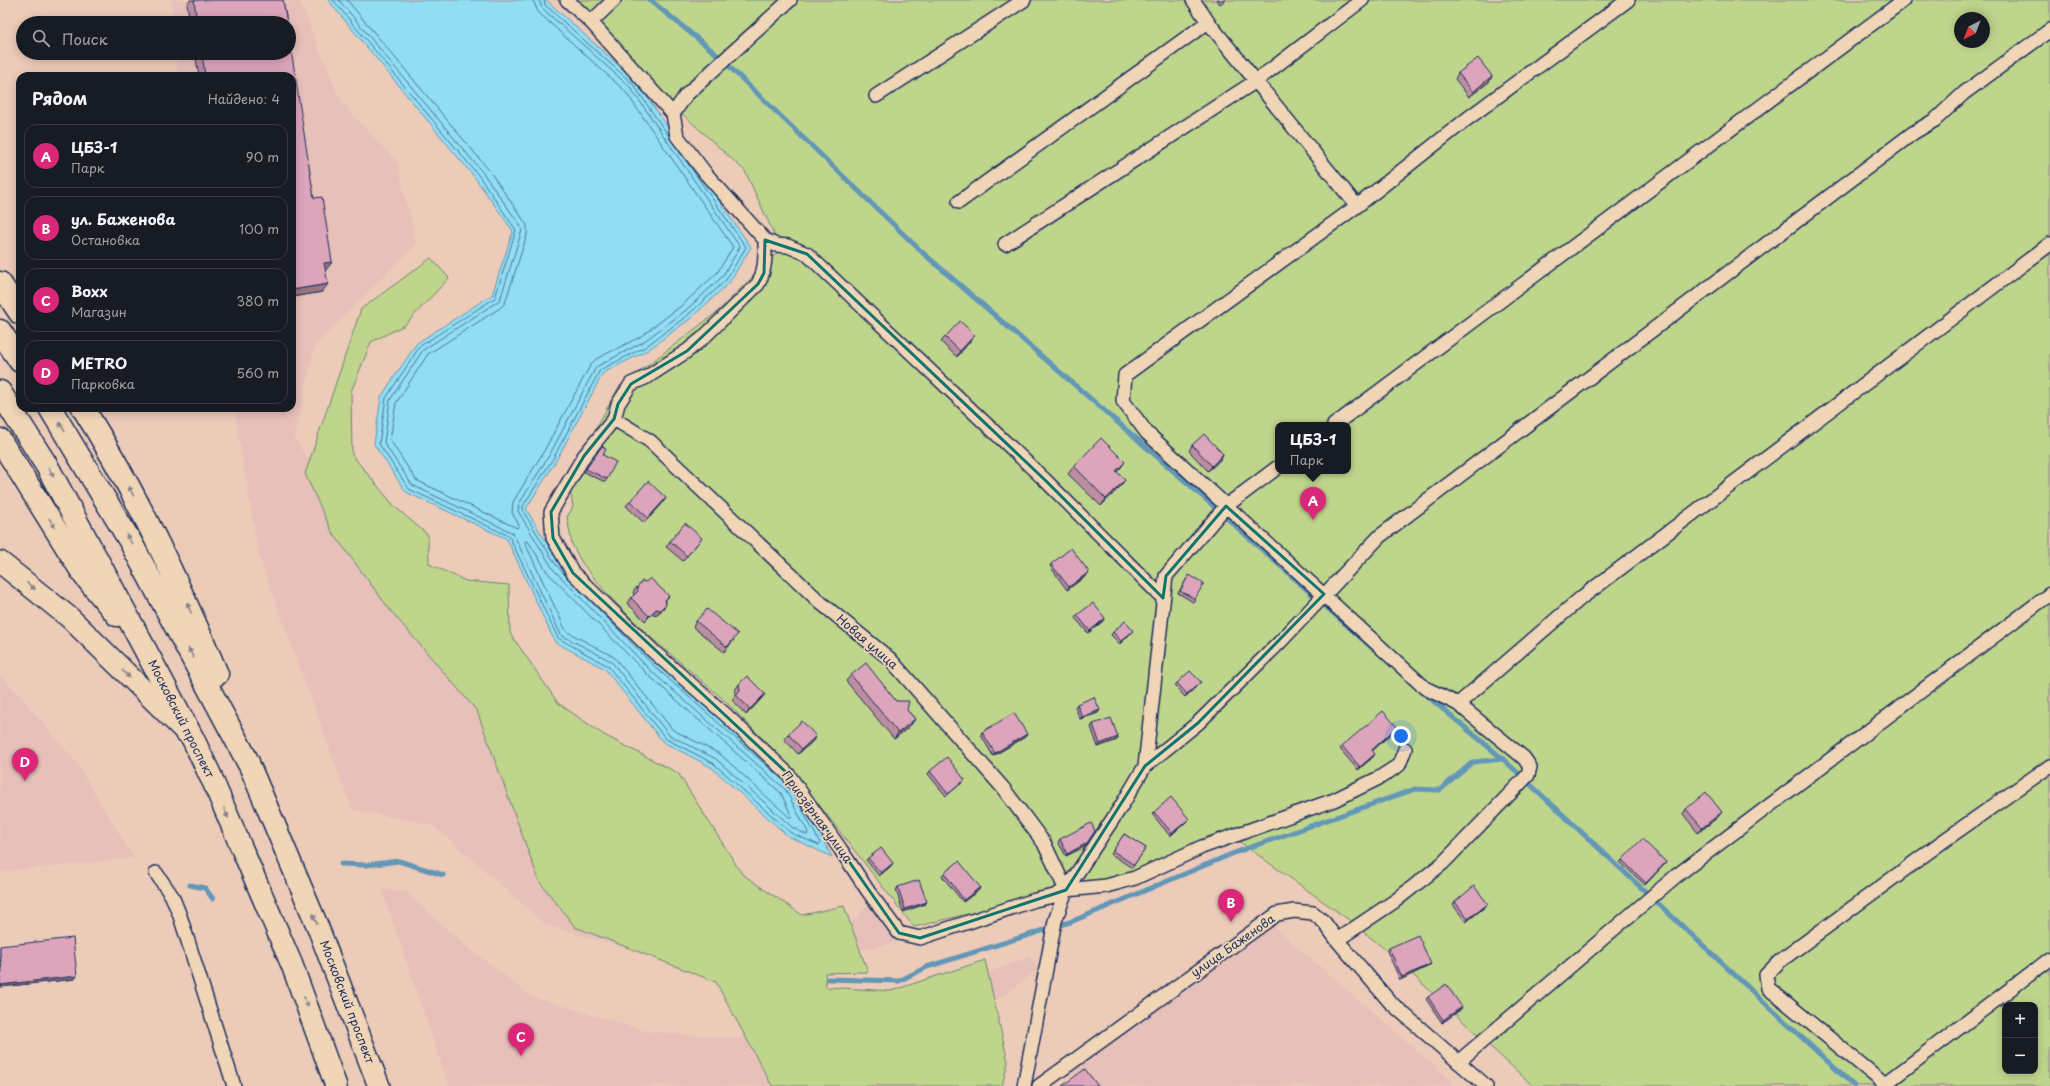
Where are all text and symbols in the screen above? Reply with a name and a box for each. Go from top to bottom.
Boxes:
north arrow [1954,12,1990,48]
search box [16,16,296,60]
icon: search [30,27,52,49]
text: Поиск [62,27,108,50]
text: Рядом [32,85,87,111]
text: Найдено: 4 [208,89,280,108]
text: ЦБЗ-1 [71,135,117,158]
text: A [41,147,51,166]
text: 90 m [246,147,279,166]
text: Парк [71,158,105,177]
text: ул. Баженова [71,207,176,230]
text: B [42,219,50,238]
text: 100 m [239,219,279,238]
text: Остановка [71,230,140,249]
text: Boxx [71,279,107,302]
text: C [41,291,51,310]
text: 380 m [236,291,279,310]
text: Магазин [71,302,127,321]
text: METRO [71,351,127,374]
text: D [41,363,51,382]
text: 560 m [237,363,279,382]
text: Парковка [71,374,135,393]
one-way arrow [58,421,65,433]
popup [1275,422,1351,474]
text: ЦБЗ-1 [1290,427,1336,450]
text: Парк [1290,450,1323,469]
one-way arrow [47,466,54,478]
one-way arrow [128,486,134,497]
pin: A [1300,487,1326,520]
one-way arrow [49,517,56,529]
one-way arrow [125,533,132,545]
one-way arrow [25,582,36,591]
one-way arrow [186,602,192,613]
street label: Новая улица [833,609,903,673]
one-way arrow [188,647,194,659]
street label: Московский проспект [144,656,220,781]
one-way arrow [121,669,131,679]
your location [1391,726,1411,746]
pin: D [12,748,38,781]
street label: Приозёрная улица [778,766,858,867]
one-way arrow [223,808,229,819]
pin: B [1218,889,1244,922]
street label: улица Баженова [1187,909,1279,981]
one-way arrow [311,912,317,924]
street label: Московский проспект [316,937,380,1066]
one-way arrow [303,996,309,1007]
map controls [2002,1002,2038,1074]
button: + [2002,1002,2038,1038]
pin: C [508,1023,534,1056]
button: − [2002,1038,2038,1074]

